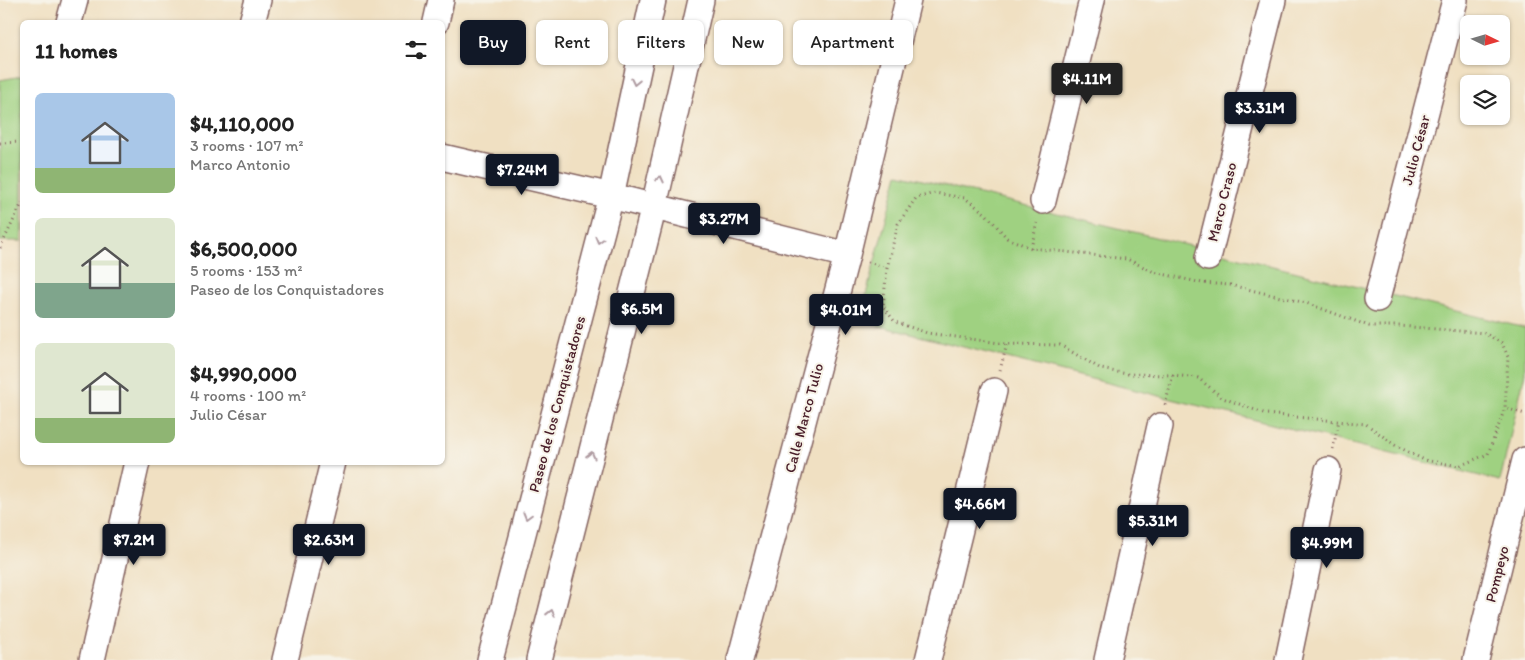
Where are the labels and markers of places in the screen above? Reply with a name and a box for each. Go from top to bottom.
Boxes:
pin: $4.11M [1046,62,1128,105]
pin: $3.31M [1219,92,1301,134]
pin: $7.24M [481,154,563,196]
pin: $3.27M [683,202,765,245]
pin: $6.5M [607,292,677,335]
pin: $4.01M [805,294,887,336]
pin: $4.66M [939,488,1021,530]
pin: $5.31M [1112,504,1194,547]
pin: $7.2M [99,524,169,566]
pin: $2.63M [288,524,370,566]
pin: $4.99M [1286,526,1368,569]

